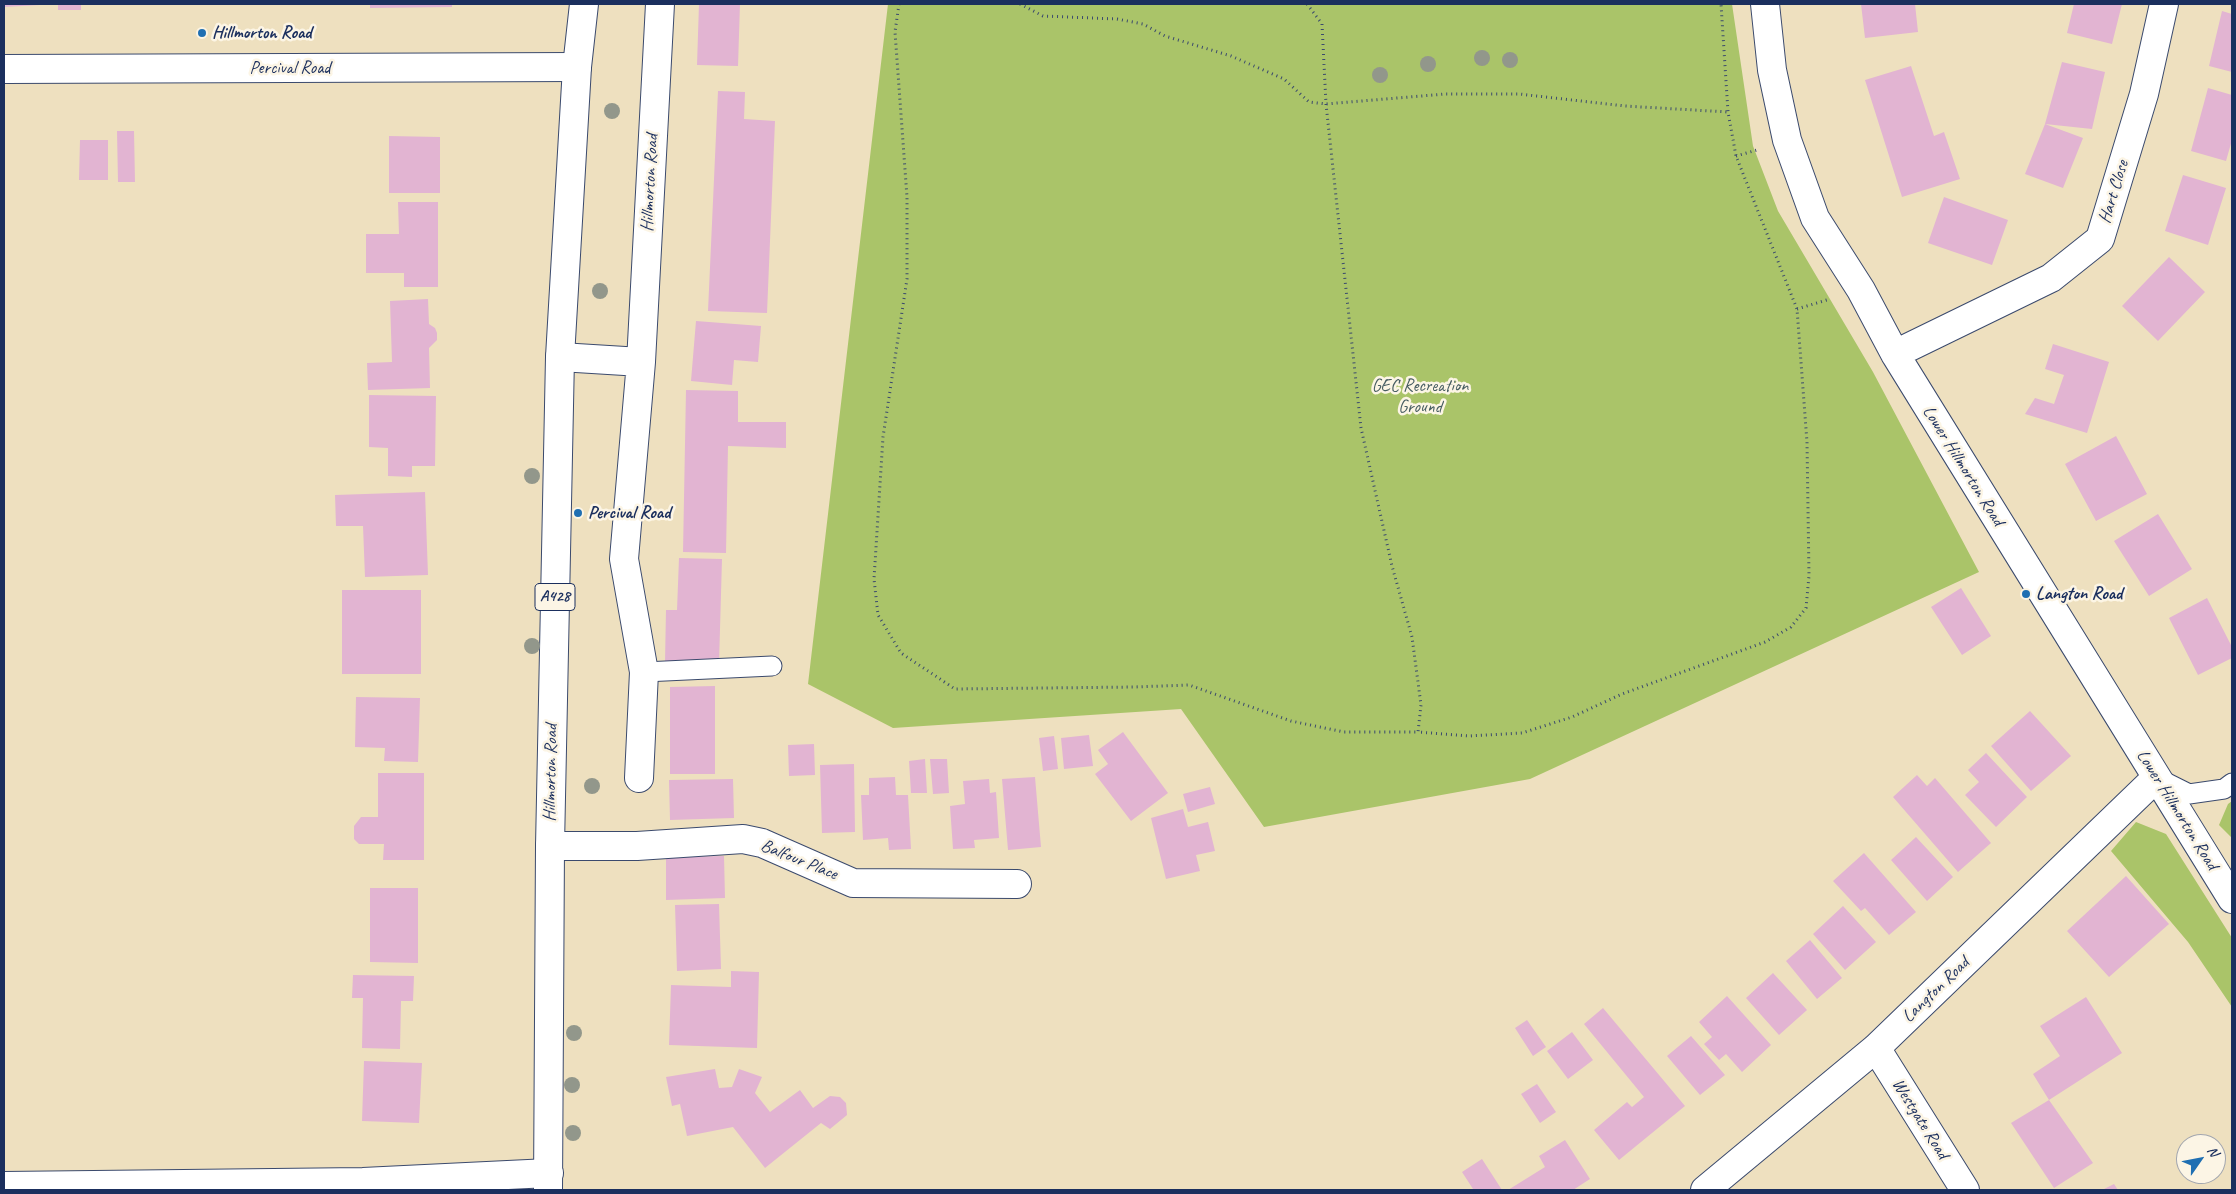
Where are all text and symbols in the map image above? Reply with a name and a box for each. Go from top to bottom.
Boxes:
place label: Hillmorton Road [212,22,312,44]
marker: Hillmorton Road [196,27,208,39]
street label: Percival Road [250,57,330,79]
street label: Hillmorton Road [637,134,663,232]
street label: Hart Close [2094,158,2134,226]
park label: GEC Recreation Ground [1372,375,1468,418]
street label: Lower Hillmorton Road [1917,402,2009,530]
place label: Percival Road [588,502,670,524]
marker: Percival Road [572,507,584,519]
place label: Langton Road [2036,583,2122,605]
road number: A428 [535,584,575,610]
marker: Langton Road [2020,588,2032,600]
street label: Hillmorton Road [539,724,563,822]
street label: Lower Hillmorton Road [2131,746,2223,874]
street label: Balfour Place [757,835,841,885]
street label: Langton Road [1898,953,1974,1027]
street label: Westgate Road [1887,1075,1953,1163]
north arrow [2176,1134,2226,1184]
text: N [2204,1143,2223,1159]

